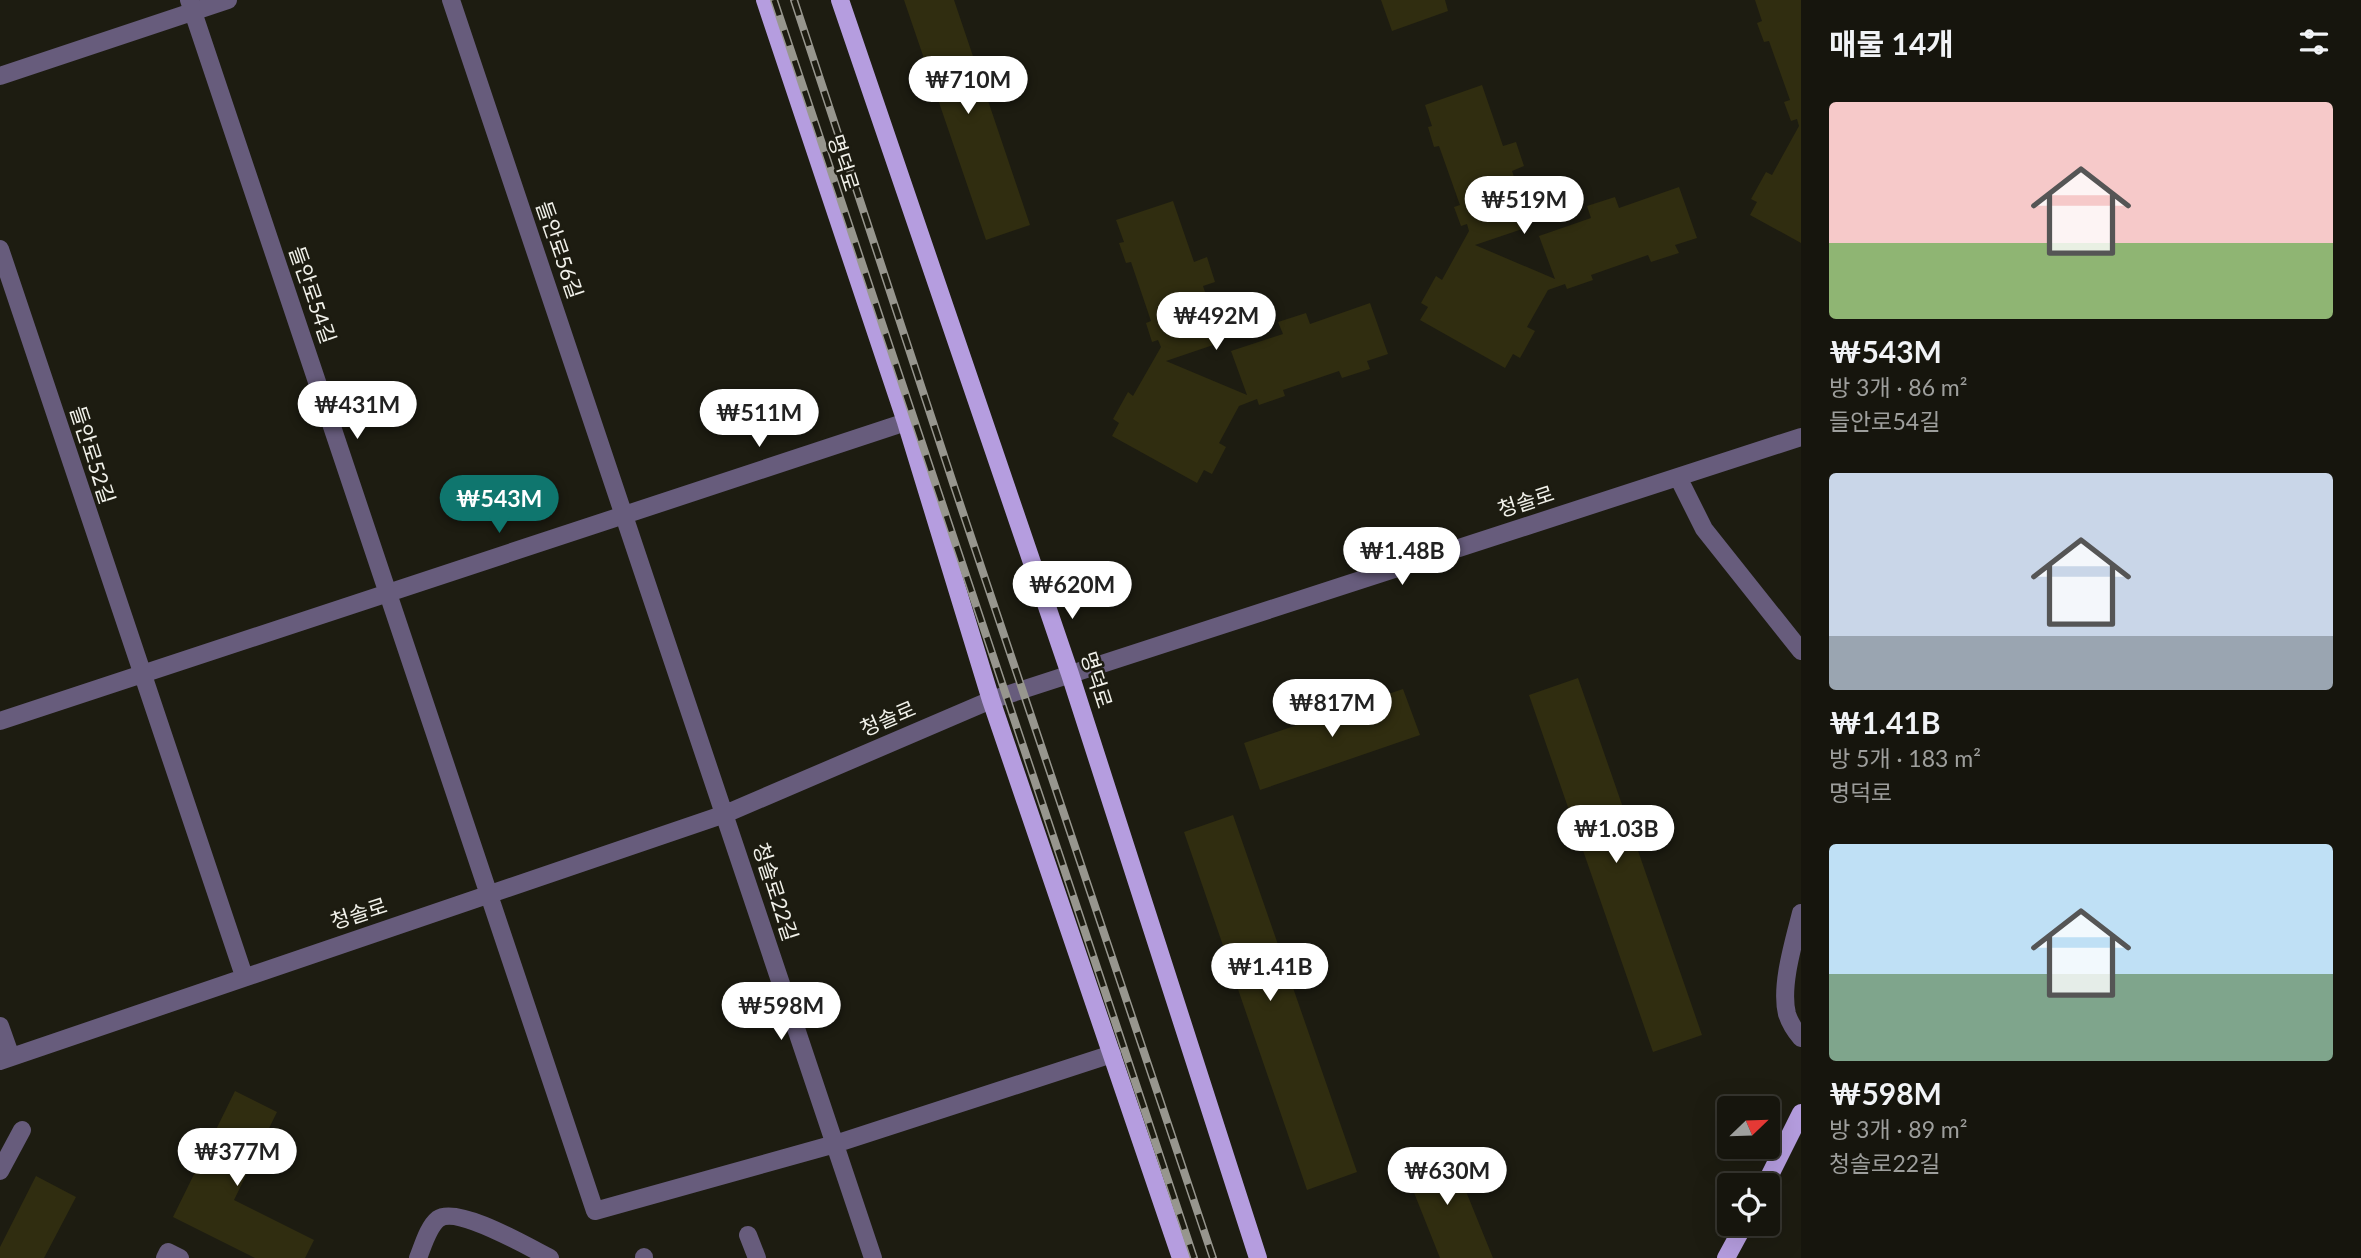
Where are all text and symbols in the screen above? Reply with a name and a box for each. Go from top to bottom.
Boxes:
icon: filters [2295,23,2333,61]
text: 매물 14개 [1829,25,1954,61]
pin: ₩710M [919,57,1017,116]
text: ₩710M [925,65,1011,93]
street label: 명덕로 [824,131,865,194]
icon: home [2018,148,2144,274]
pin: ₩519M [1475,176,1573,236]
text: ₩519M [1481,185,1567,213]
street label: 들안로56길 [532,197,589,302]
street label: 들안로54길 [285,242,342,347]
pin: ₩492M [1167,292,1265,352]
text: ₩492M [1173,301,1259,329]
text: ₩543M [1829,333,1942,369]
text: 방 3개 · 86 m² [1829,373,1967,401]
pin: ₩431M [308,382,406,441]
text: ₩431M [314,390,400,418]
pin: ₩511M [710,390,808,449]
text: ₩511M [716,398,802,426]
street label: 들안로52길 [66,402,121,507]
text: 들안로54길 [1829,407,1940,435]
pin: ₩543M [450,476,548,535]
street label: 청솔로 [1494,480,1557,521]
text: ₩543M [456,484,542,512]
icon: home [2018,519,2144,645]
pin: ₩1.48B [1345,528,1459,587]
text: ₩1.48B [1359,536,1445,564]
pin: ₩620M [1023,562,1121,621]
text: ₩620M [1029,570,1115,598]
street label: 명덕로 [1077,648,1118,711]
pin: ₩817M [1283,680,1381,739]
text: ₩817M [1289,688,1375,716]
street label: 청솔로 [856,695,919,740]
text: ₩1.41B [1829,704,1941,740]
text: 방 5개 · 183 m² [1829,744,1981,772]
text: 명덕로 [1829,778,1892,806]
pin: ₩1.03B [1559,806,1673,865]
text: ₩1.03B [1573,814,1659,842]
street label: 청솔로22길 [749,839,804,944]
icon: home [2018,890,2144,1016]
street label: 청솔로 [327,892,390,933]
pin: ₩1.41B [1213,944,1327,1003]
text: ₩1.41B [1227,952,1313,980]
pin: ₩598M [732,982,830,1042]
text: ₩598M [738,991,824,1019]
text: ₩598M [1829,1075,1942,1111]
north arrow [1717,1096,1780,1158]
map controls [1717,1096,1780,1236]
text: 방 3개 · 89 m² [1829,1115,1967,1143]
pin: ₩377M [188,1128,286,1188]
text: ₩377M [194,1137,280,1165]
pin: ₩630M [1398,1148,1496,1207]
text: 청솔로22길 [1829,1149,1940,1177]
text: ₩630M [1404,1156,1490,1184]
button: locate [1717,1173,1780,1236]

